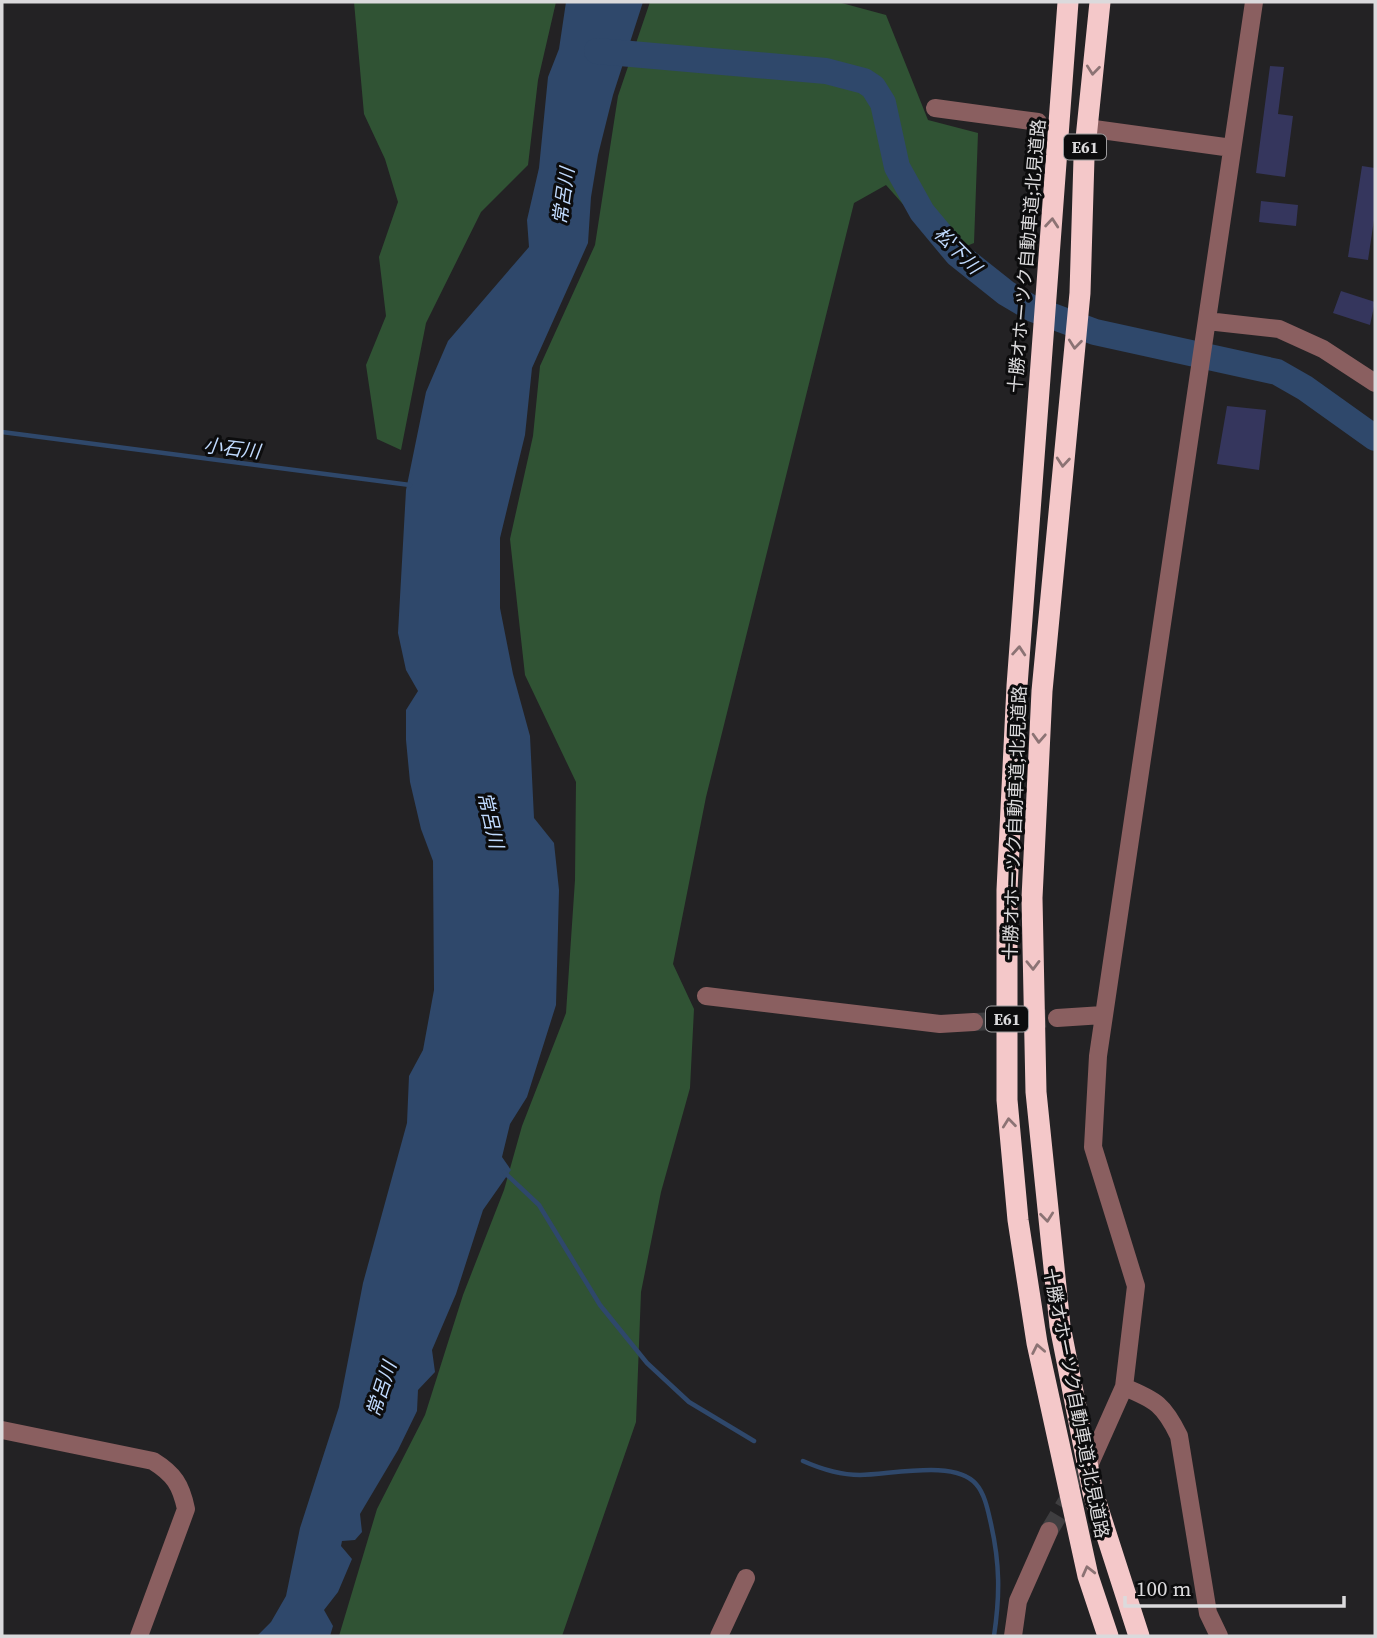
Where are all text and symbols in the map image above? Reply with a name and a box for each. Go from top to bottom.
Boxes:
one-way arrow [1086,64,1101,75]
street label: 十勝オホーツク自動車道;北見道路 [1002,118,1051,394]
road number: E61 [1064,134,1106,160]
water label: 常呂川 [546,164,580,226]
one-way arrow [1044,218,1059,229]
water label: 松下川 [929,221,989,281]
one-way arrow [1067,338,1082,349]
water label: 小石川 [202,432,264,465]
one-way arrow [1056,457,1071,468]
one-way arrow [1012,646,1027,657]
street label: 十勝オホーツク自動車道;北見道路 [997,685,1032,961]
one-way arrow [1032,733,1047,744]
water label: 常呂川 [472,789,511,853]
one-way arrow [1025,960,1041,971]
road number: E61 [986,1007,1028,1032]
one-way arrow [1002,1118,1017,1129]
one-way arrow [1040,1211,1055,1222]
street label: 十勝オホーツク自動車道;北見道路 [1038,1266,1115,1540]
one-way arrow [1032,1343,1047,1355]
water label: 常呂川 [360,1356,403,1420]
scale bar [1125,1564,1344,1608]
one-way arrow [1082,1565,1096,1577]
text: 100 m [1136,1574,1191,1603]

